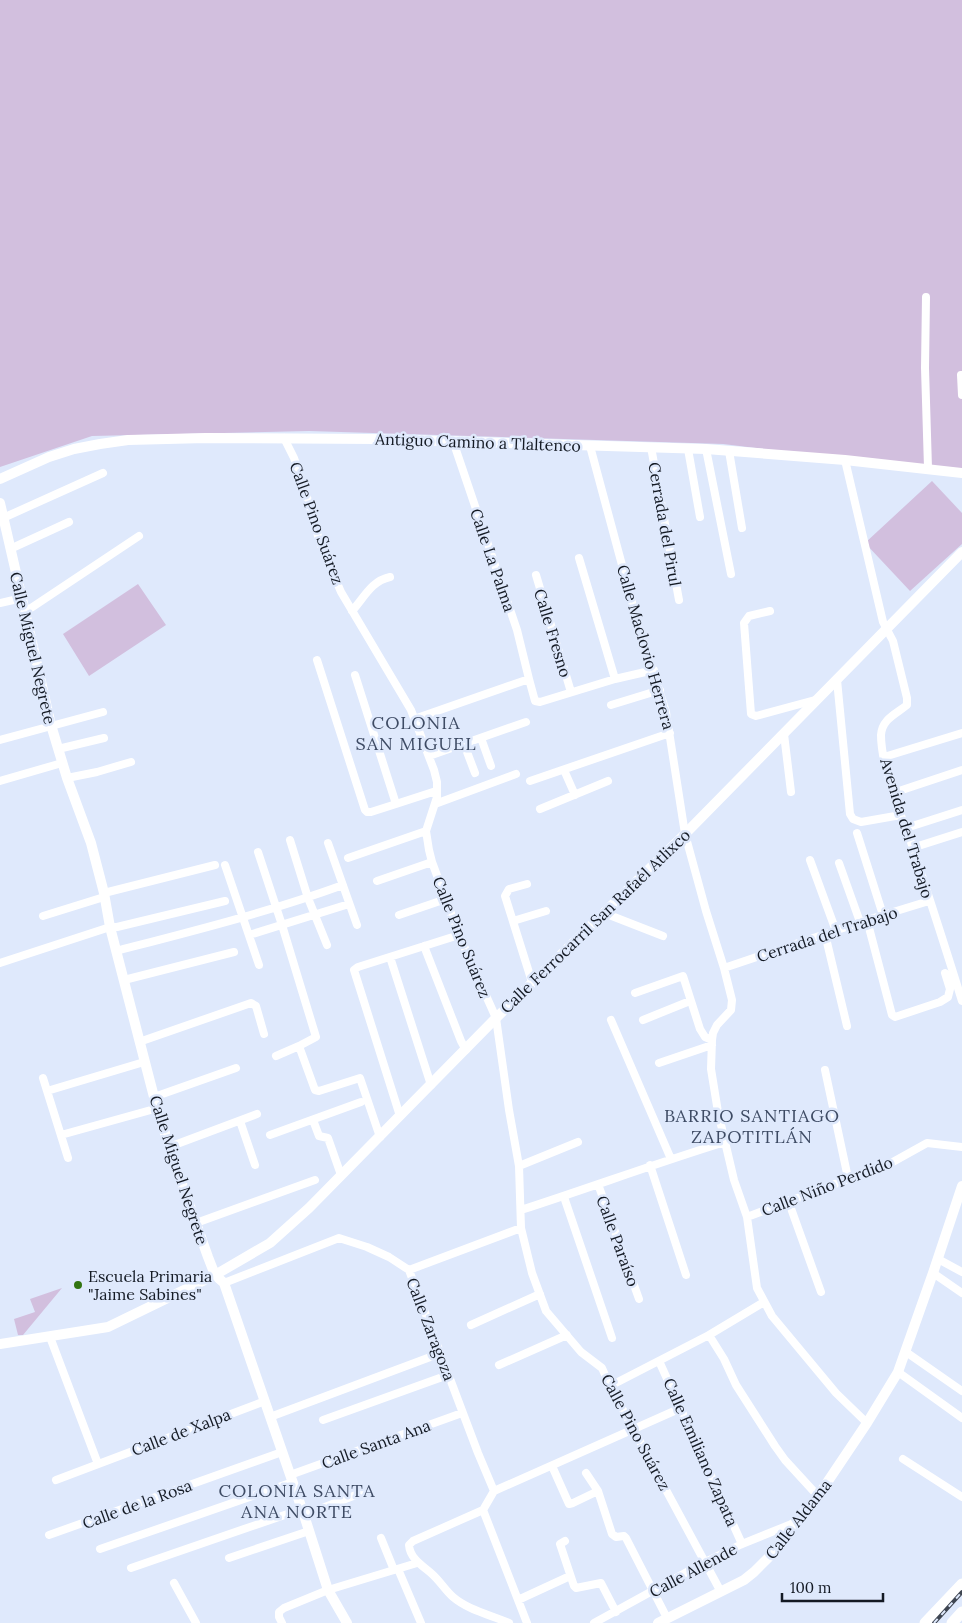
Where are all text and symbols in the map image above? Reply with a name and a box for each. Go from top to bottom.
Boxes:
street label: Antiguo Camino a Tlaltenco [374,428,581,456]
street label: Calle Pino Suárez [286,459,348,587]
street label: Cerrada del Pirul [644,460,686,588]
street label: Calle La Palma [466,506,520,614]
street label: Calle Maclovio Herrera [613,562,679,732]
street label: Calle Miguel Negrete [6,570,60,726]
street label: Calle Fresno [530,586,576,680]
district label: COLONIA SAN MIGUEL [355,711,477,755]
street label: Avenida del Trabajo [876,755,938,901]
street label: Calle Ferrocarril San Rafaél Atlixco [496,825,694,1017]
street label: Calle Pino Suárez [429,873,495,1001]
street label: Cerrada del Trabajo [754,902,900,966]
street label: Calle Miguel Negrete [145,1093,213,1247]
district label: BARRIO SANTIAGO ZAPOTITLÁN [664,1104,840,1148]
street label: Calle Niño Perdido [759,1152,895,1220]
street label: Calle Paraíso [592,1193,644,1289]
place label: Escuela Primaria "Jaime Sabines" [88,1266,212,1304]
street label: Calle Zaragoza [402,1275,460,1383]
marker: Escuela Primaria "Jaime Sabines" [72,1279,84,1291]
street label: Calle Pino Suárez [597,1370,675,1494]
street label: Calle Emiliano Zapata [659,1375,743,1529]
street label: Calle de Xalpa [129,1404,233,1460]
street label: Calle Santa Ana [319,1415,433,1473]
street label: Calle de la Rosa [79,1475,195,1533]
street label: Calle Aldama [761,1475,835,1563]
district label: COLONIA SANTA ANA NORTE [218,1479,376,1523]
street label: Calle Allende [646,1538,741,1601]
scale bar [782,1570,883,1602]
text: 100 m [790,1578,831,1597]

